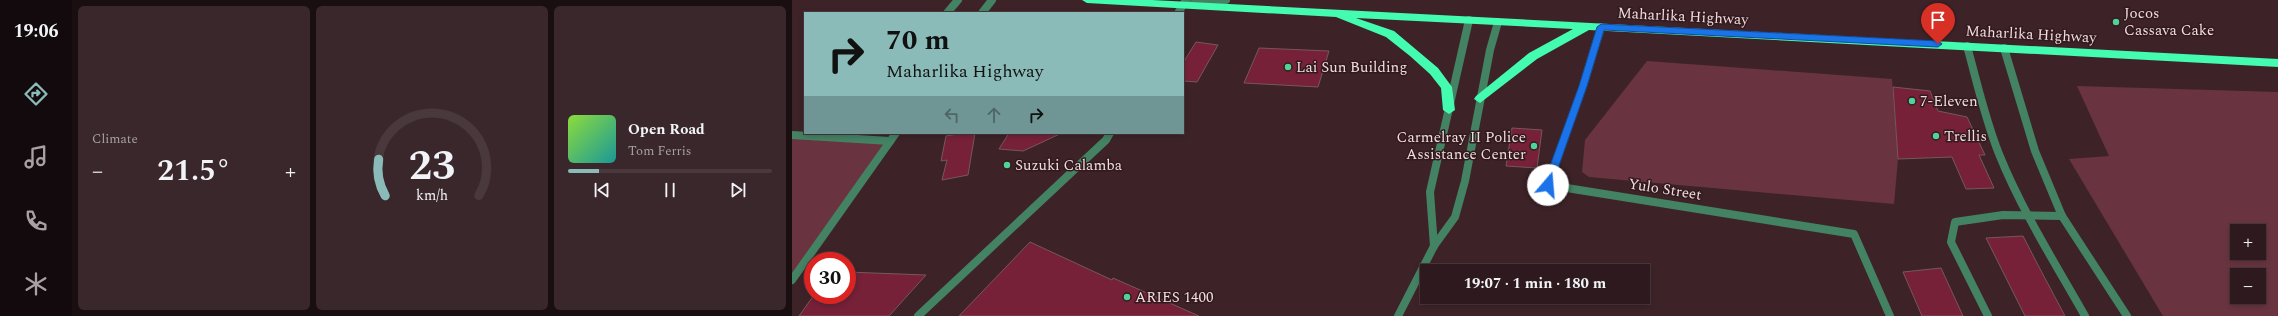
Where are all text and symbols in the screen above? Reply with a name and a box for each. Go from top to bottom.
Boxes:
street label: Maharlika Highway [1617,2,1750,31]
place label: Jocos Cassava Cake [2124,2,2214,42]
pin [1921,3,1955,44]
icon: arrive [1927,9,1949,31]
marker: Jocos Cassava Cake [2111,17,2121,27]
text: 19:06 [13,18,59,45]
text: 70 m [886,19,950,62]
street label: Maharlika Highway [1965,20,2098,49]
icon: right [820,28,872,80]
place label: Lai Sun Building [1296,56,1407,79]
text: Maharlika Highway [886,58,1043,85]
marker: Lai Sun Building [1283,62,1293,72]
icon: directions [22,80,50,108]
place label: 7-Eleven [1920,90,1978,113]
marker: 7-Eleven [1907,96,1917,106]
icon: left [941,104,963,126]
icon: ahead [983,104,1005,126]
icon: right [1025,104,1047,126]
text: Open Road [628,118,705,141]
place label: Trellis [1944,125,1987,148]
place label: Carmelray II Police Assistance Center [1397,126,1526,166]
text: Climate [92,129,138,149]
marker: Trellis [1931,131,1941,141]
text: 23 [409,135,455,198]
text: Tom Ferris [628,141,691,161]
marker: Carmelray II Police Assistance Center [1529,141,1539,151]
icon: music [22,143,50,171]
text: 21.5° [157,148,231,194]
place label: Suzuki Calamba [1015,154,1123,177]
text: − [92,155,103,188]
text: + [285,155,296,188]
marker: Suzuki Calamba [1002,160,1012,170]
position arrow [1527,164,1569,206]
street label: Yulo Street [1627,172,1703,207]
icon: previous [591,179,613,201]
icon: pause [659,179,681,201]
icon: next [727,179,749,201]
text: km/h [416,185,448,207]
icon: phone [22,207,50,235]
map controls [2230,224,2266,304]
button: + [2230,224,2266,260]
speed limit sign: 30 [804,252,856,304]
button: − [2230,268,2266,304]
icon: climate [22,270,50,298]
text: 19:07 · 1 min · 180 m [1464,272,1606,295]
place label: ARIES 1400 [1135,286,1214,309]
marker: ARIES 1400 [1122,292,1132,302]

